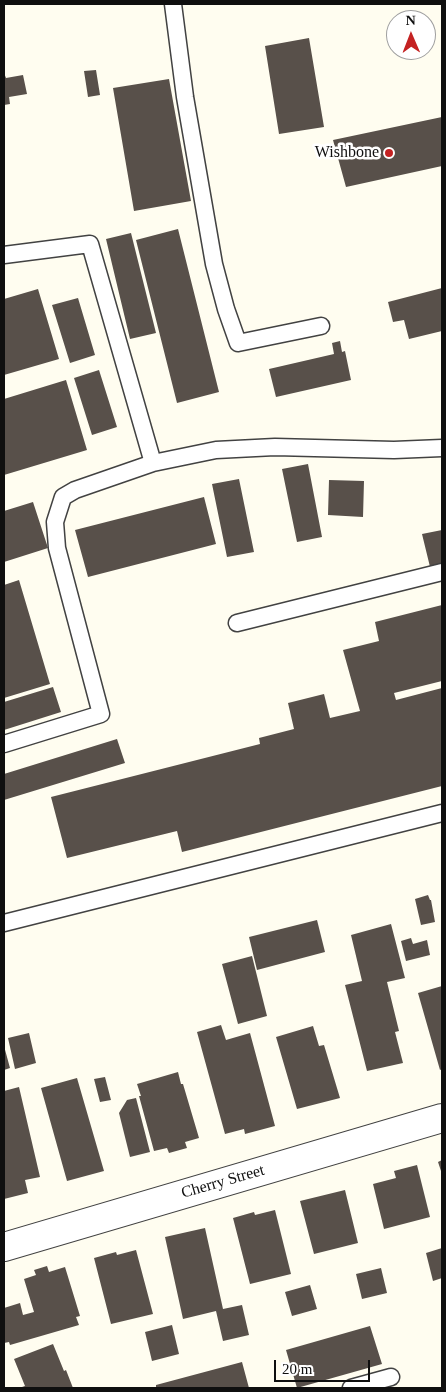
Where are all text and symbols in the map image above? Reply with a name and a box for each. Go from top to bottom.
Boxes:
north arrow [386,10,436,60]
text: N [406,13,416,28]
place label: Wishbone [315,143,379,163]
marker: Wishbone [383,147,395,159]
street label: Cherry Street [179,1161,267,1203]
scale bar [276,1350,372,1382]
text: 20 m [282,1361,312,1377]

